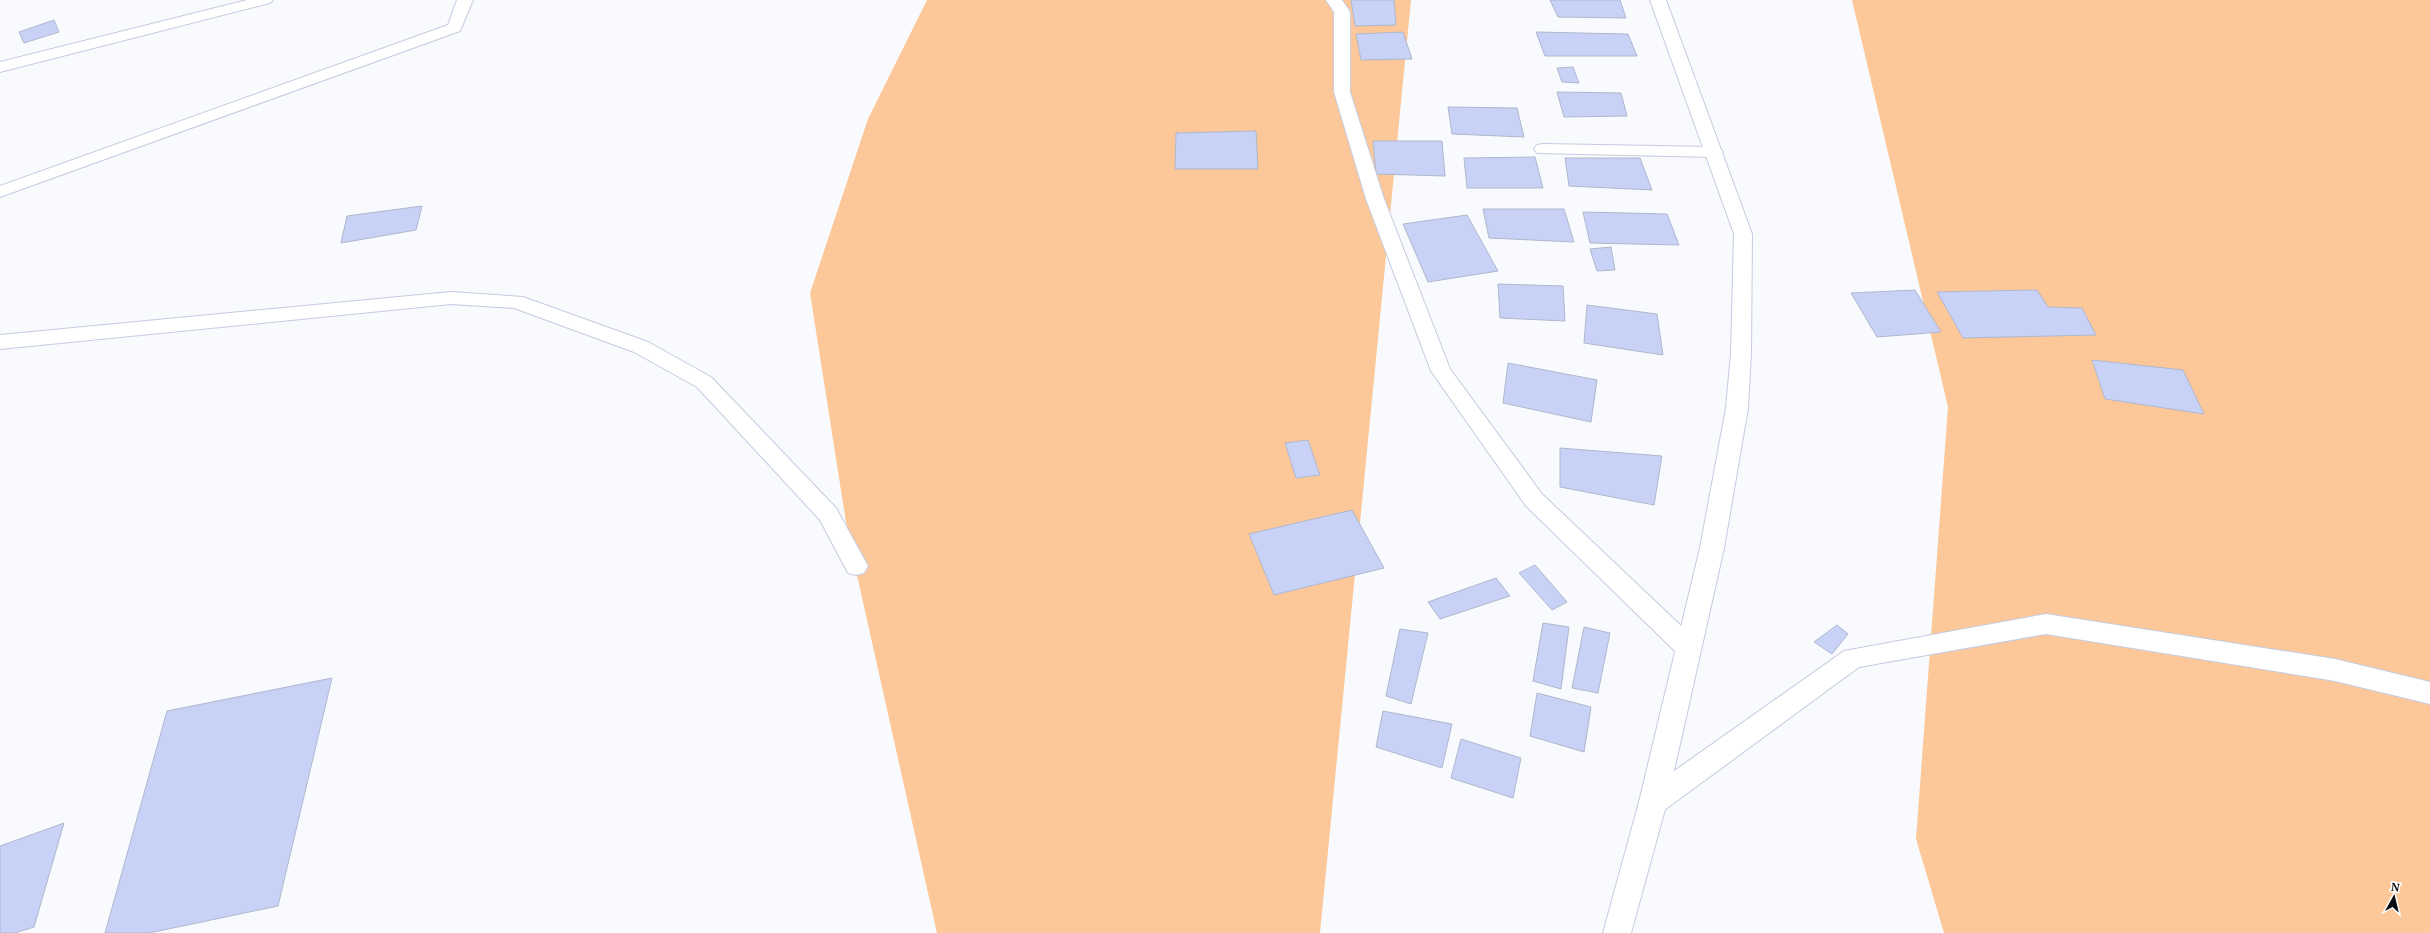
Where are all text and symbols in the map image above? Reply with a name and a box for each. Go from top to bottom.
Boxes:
north arrow [2374,877,2414,917]
text: N [2390,879,2401,895]

